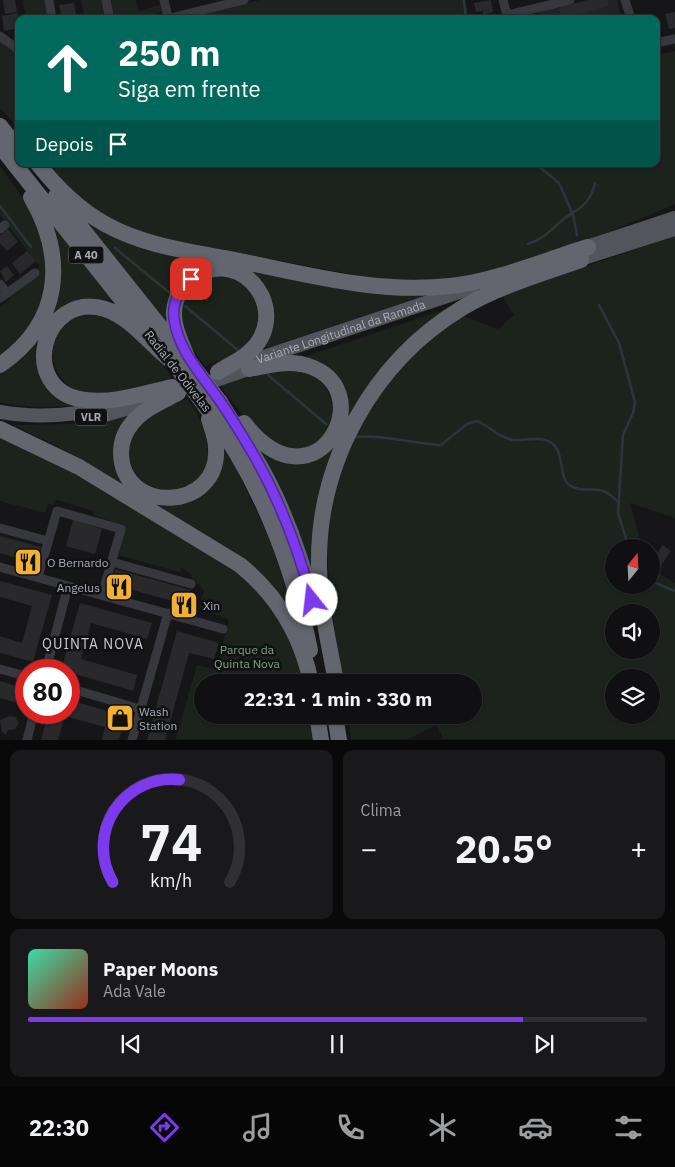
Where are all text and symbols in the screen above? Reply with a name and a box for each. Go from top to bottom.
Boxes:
text: 250 m [118,30,221,76]
icon: ahead [35,35,100,100]
text: Siga em frente [118,74,261,103]
icon: arrive [104,130,132,158]
text: Depois [35,132,94,156]
road number: A 40 [68,246,104,264]
pin [170,258,212,300]
icon: arrive [177,265,205,293]
street label: Variante Longitudinal da Ramada [254,296,428,366]
street label: Radial de Odivelas [142,327,215,415]
road number: VLR [75,408,107,426]
north arrow [605,539,660,594]
map controls [605,539,660,724]
restaurant icon: O Bernardo [13,547,43,577]
place label: O Bernardo [47,555,109,570]
restaurant icon: Angelus [104,572,134,602]
position arrow [285,573,337,625]
place label: Angelus [57,580,100,595]
restaurant icon: Xin [169,590,199,620]
place label: Xin [203,598,220,613]
button: sound [605,604,660,659]
district label: QUINTA NOVA [42,635,144,653]
park label: Parque da Quinta Nova [214,642,281,671]
speed limit sign: 80 [15,659,80,724]
button: layers [605,669,660,724]
text: 22:31 · 1 min · 330 m [244,687,432,711]
shop icon: Wash Station [105,703,135,733]
place label: Wash Station [139,704,177,733]
text: Clima [361,800,401,820]
text: 74 [140,808,202,875]
text: 20.5° [455,824,553,873]
text: − [361,830,377,867]
text: + [630,830,647,867]
text: km/h [150,869,192,892]
text: Paper Moons [103,957,218,981]
text: Ada Vale [103,981,166,1001]
icon: previous [117,1030,145,1058]
icon: pause [323,1030,351,1058]
icon: next [530,1030,558,1058]
icon: directions [147,1110,182,1145]
icon: music [240,1110,275,1145]
icon: phone [333,1110,368,1145]
icon: climate [425,1110,460,1145]
icon: car [518,1110,553,1145]
icon: filters [611,1110,646,1145]
text: 22:30 [29,1113,89,1142]

